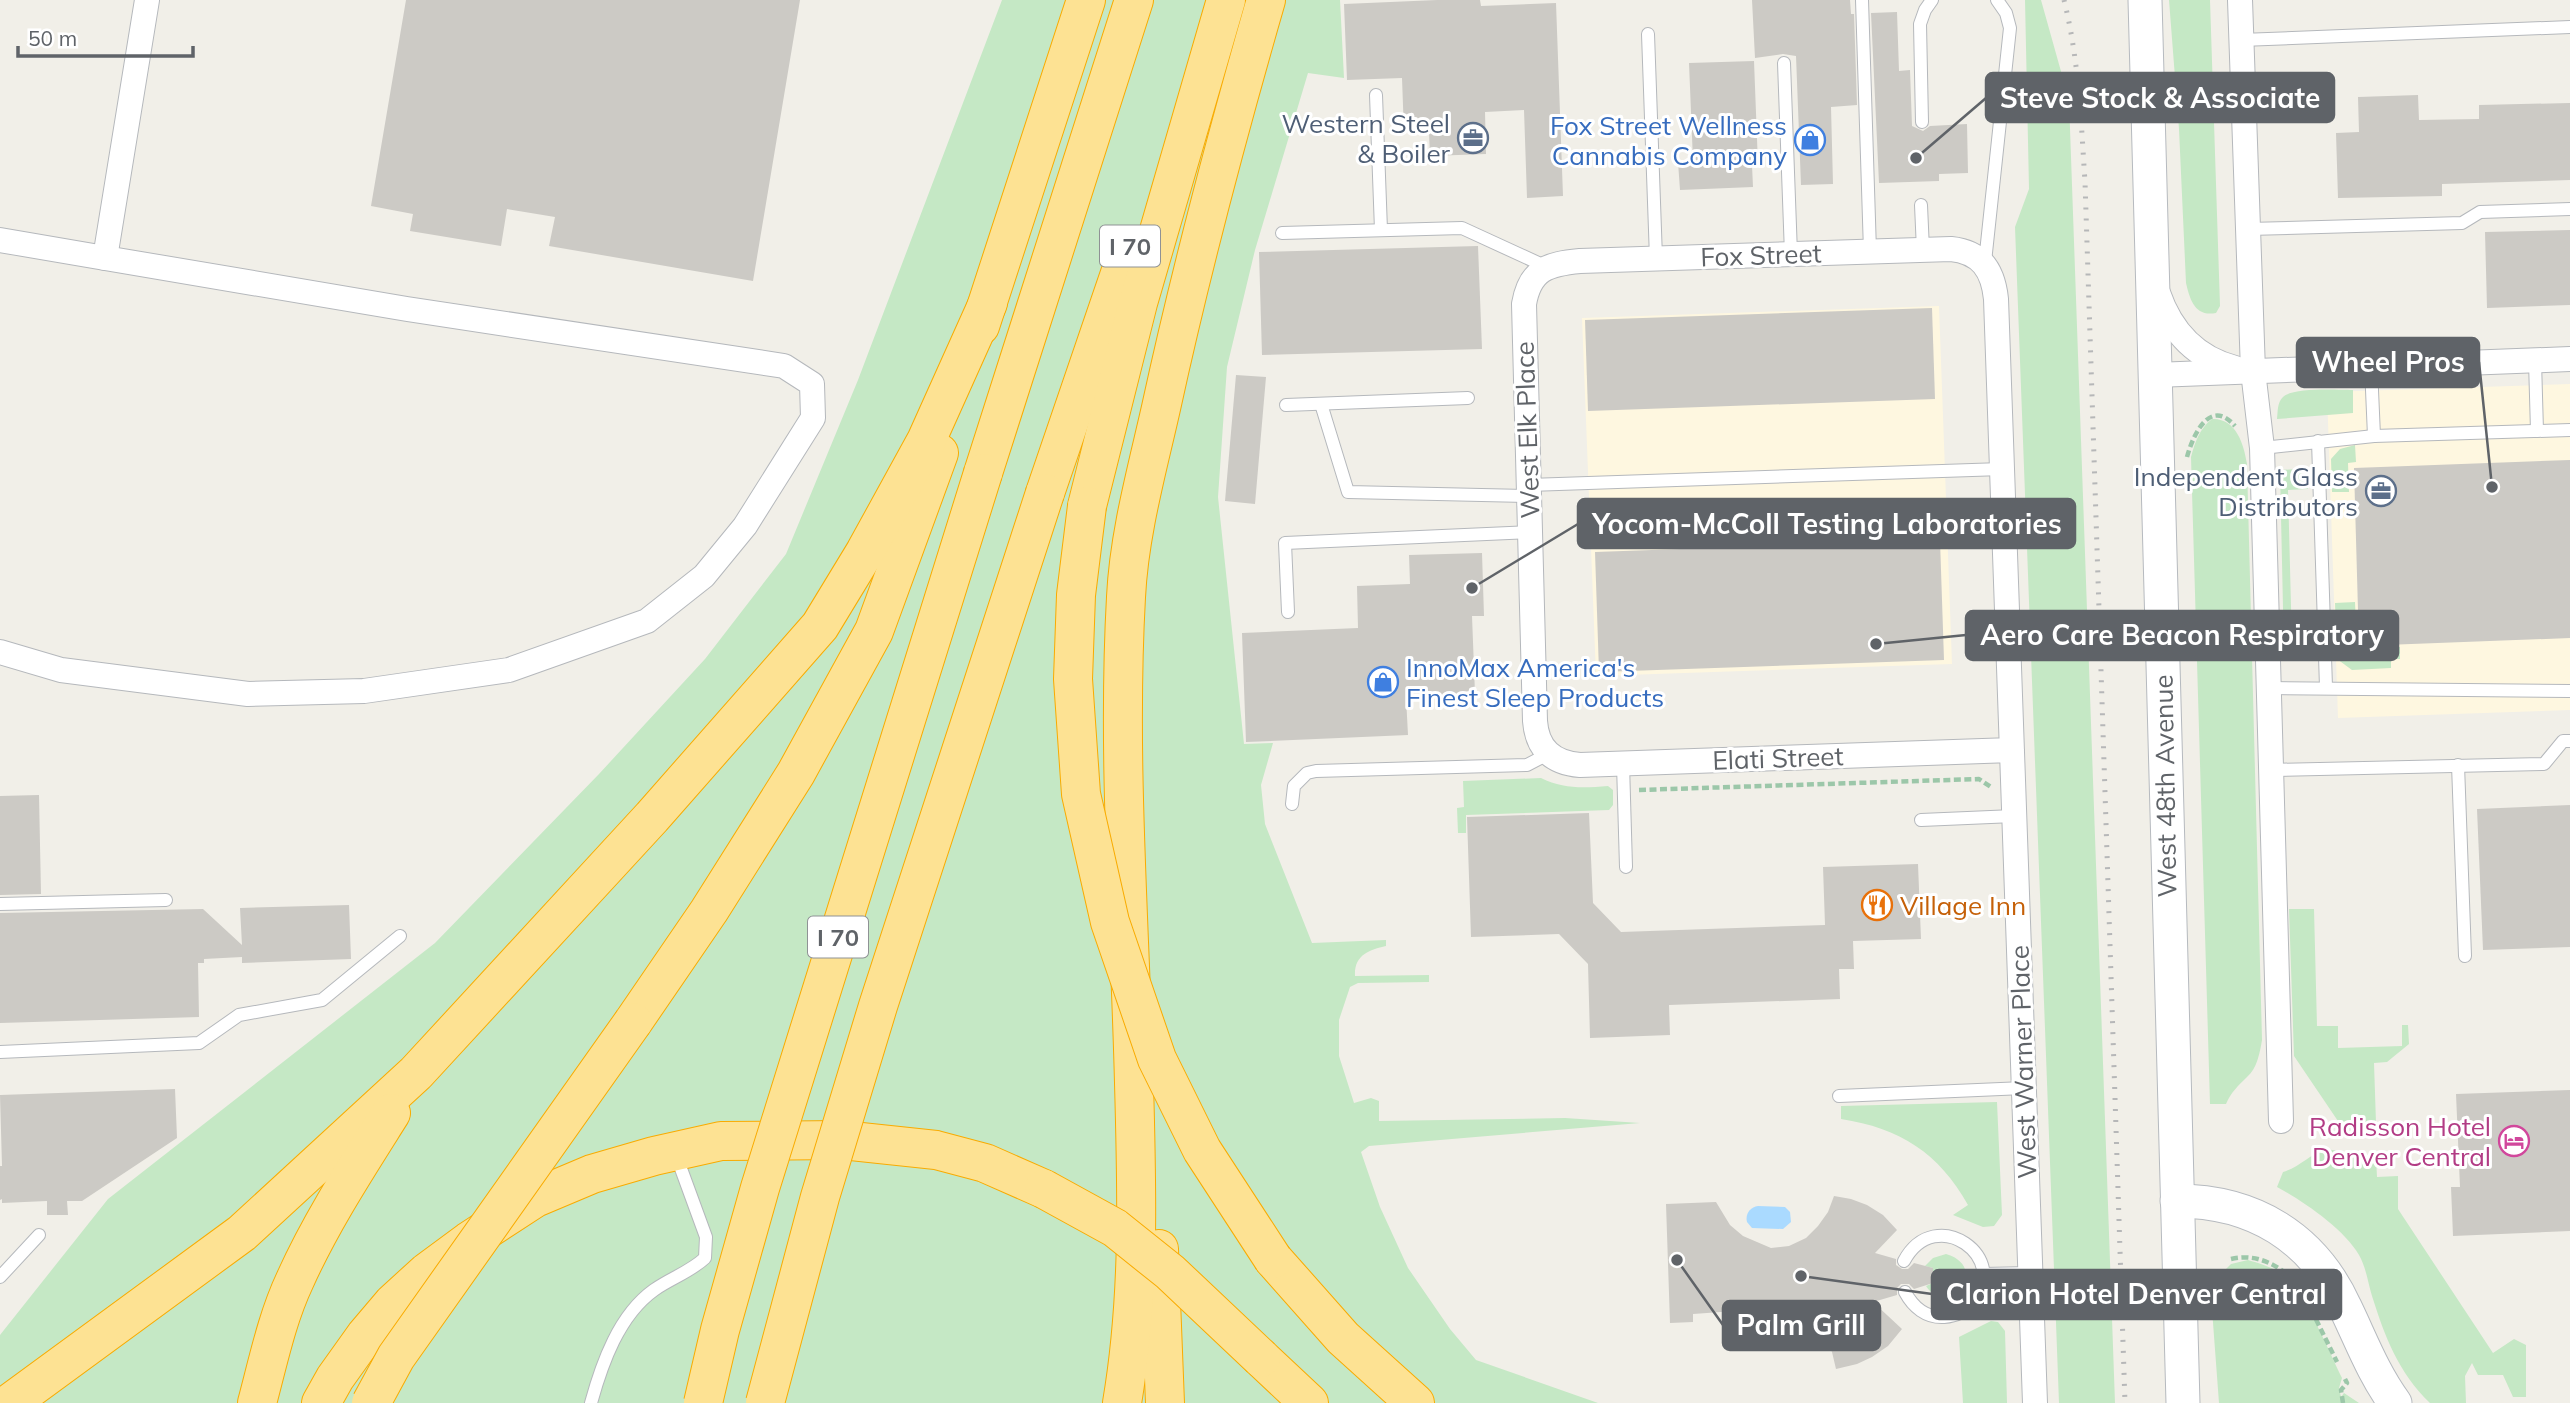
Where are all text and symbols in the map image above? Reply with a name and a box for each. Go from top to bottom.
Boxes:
scale bar [18,14,192,58]
text: 50 m [28,25,77,51]
callout: Steve Stock & Associate [1986,73,2334,122]
text: Steve Stock & Associate [2000,80,2320,115]
place label: Western Steel & Boiler [1282,107,1451,170]
place label: Fox Street Wellness Cannabis Company [1550,109,1787,172]
office icon: Western Steel & Boiler [1456,121,1490,155]
shop icon: Fox Street Wellness Cannabis Company [1793,123,1827,157]
road number: I 70 [1100,226,1160,267]
street label: Fox Street [1700,236,1822,274]
callout: Wheel Pros [2297,338,2479,387]
street label: West Elk Place [1507,341,1547,519]
text: Wheel Pros [2311,344,2465,379]
place label: Independent Glass Distributors [2134,460,2358,523]
office icon: Independent Glass Distributors [2364,474,2398,508]
callout: Yocom-McColl Testing Laboratories [1578,499,2075,548]
text: Yocom-McColl Testing Laboratories [1591,506,2062,541]
callout: Aero Care Beacon Respiratory [1966,611,2398,660]
text: Aero Care Beacon Respiratory [1980,617,2385,652]
place label: InnoMax America's Finest Sleep Products [1406,651,1664,714]
shop icon: InnoMax America's Finest Sleep Products [1366,665,1400,699]
street label: West 48th Avenue [2147,674,2183,898]
street label: Elati Street [1712,739,1844,777]
restaurant icon: Village Inn [1860,888,1894,922]
place label: Village Inn [1900,889,2026,922]
road number: I 70 [808,917,868,958]
street label: West Warner Place [2002,945,2044,1179]
place label: Radisson Hotel Denver Central [2309,1110,2491,1173]
hotel icon: Radisson Hotel Denver Central [2497,1124,2531,1158]
callout: Clarion Hotel Denver Central [1932,1270,2341,1319]
text: Clarion Hotel Denver Central [1945,1276,2327,1311]
callout: Palm Grill [1723,1301,1880,1350]
text: Palm Grill [1736,1307,1866,1342]

